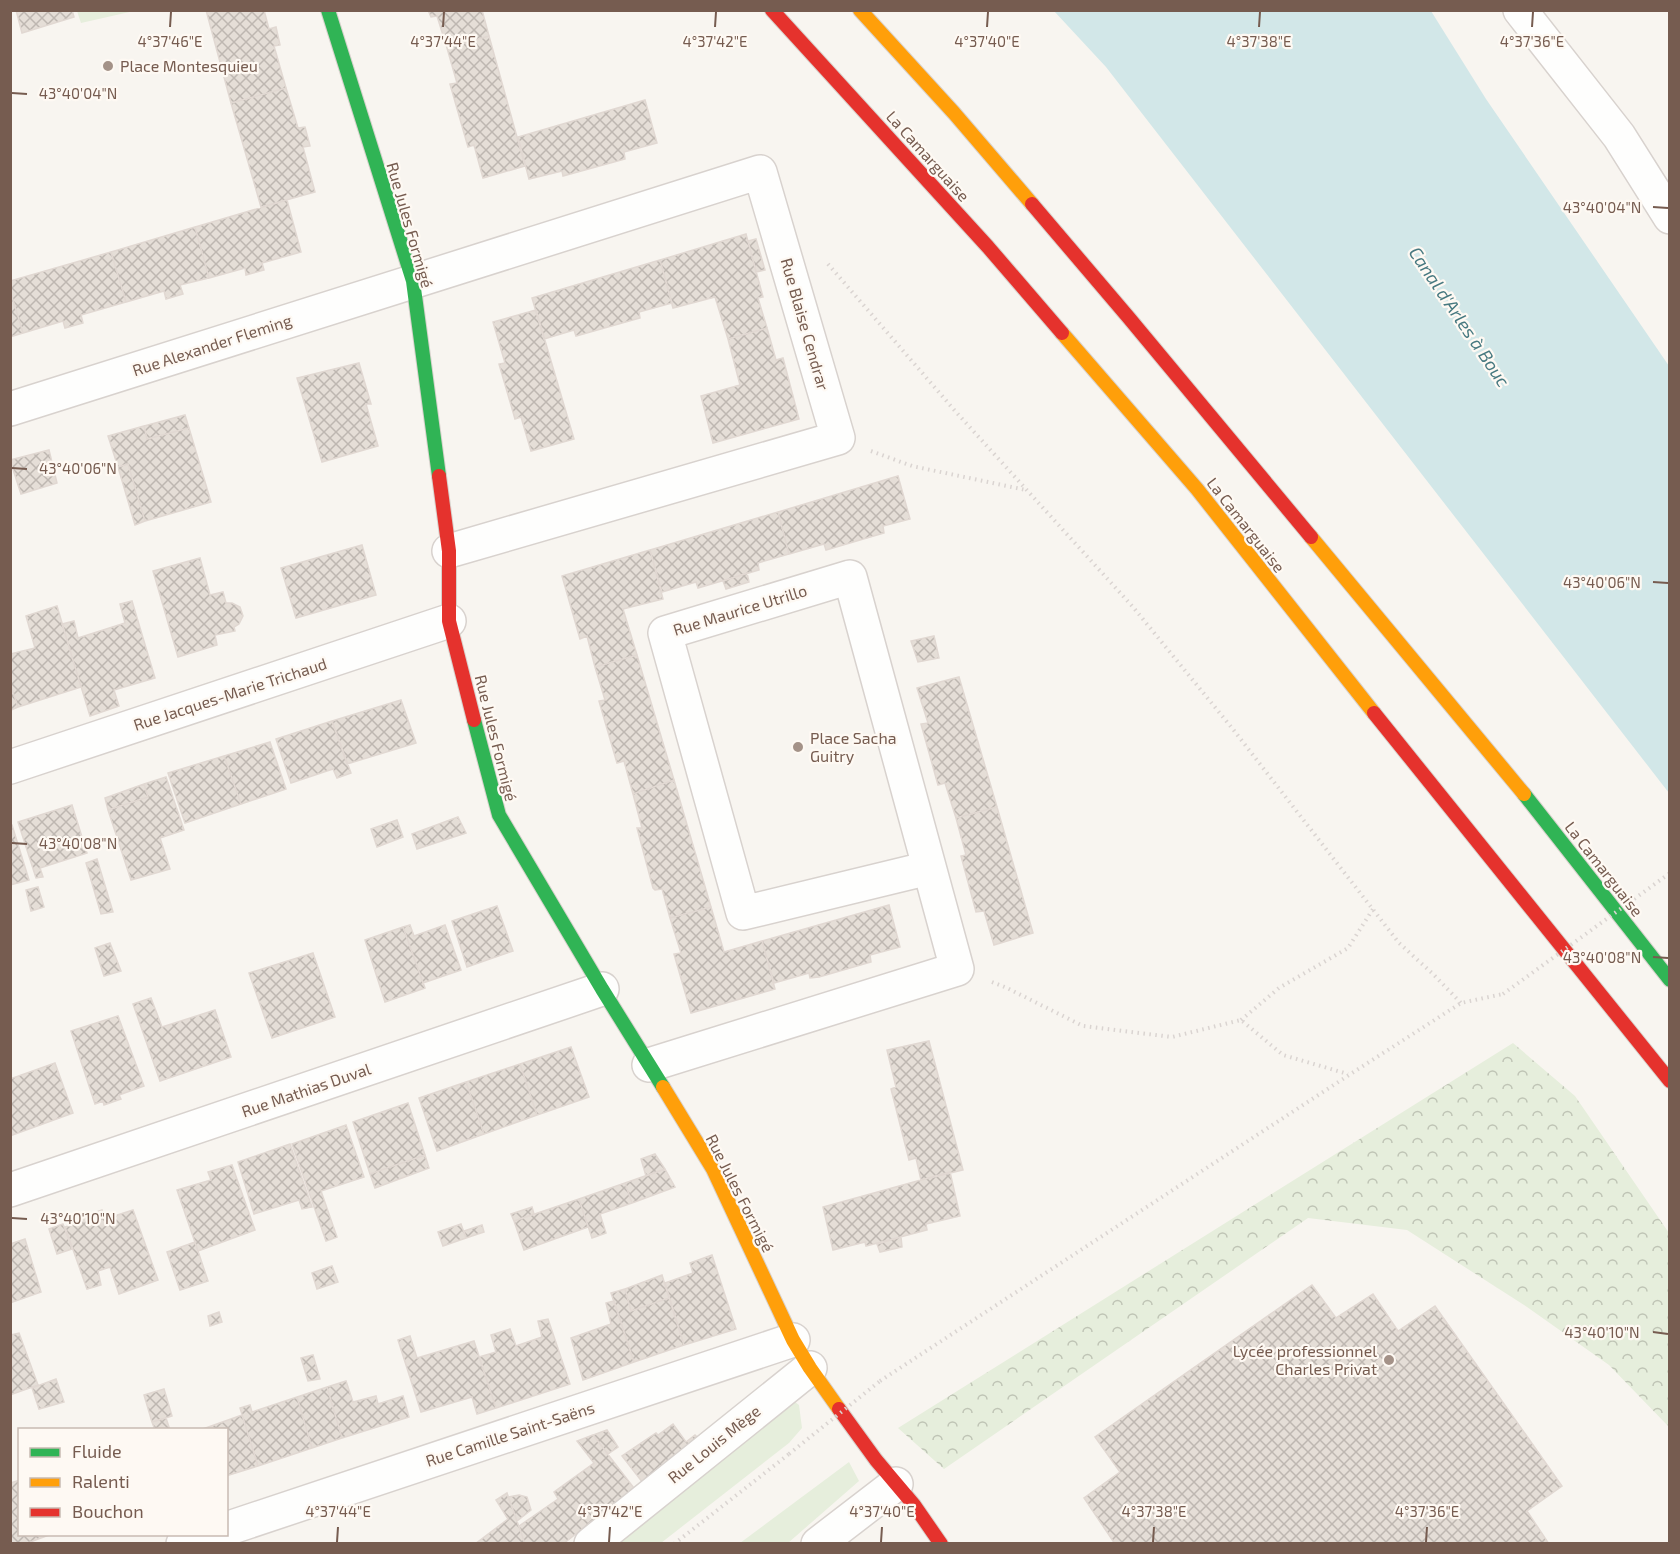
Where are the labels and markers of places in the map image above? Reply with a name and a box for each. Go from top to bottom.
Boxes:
place label: Place Montesquieu [120,56,258,75]
marker: Place Montesquieu [101,59,115,73]
place label: Place Sacha Guitry [810,728,897,765]
marker: Place Sacha Guitry [791,740,805,754]
place label: Lycée professionnel Charles Privat [1233,1341,1377,1378]
marker: Lycée professionnel Charles Privat [1382,1353,1396,1367]

